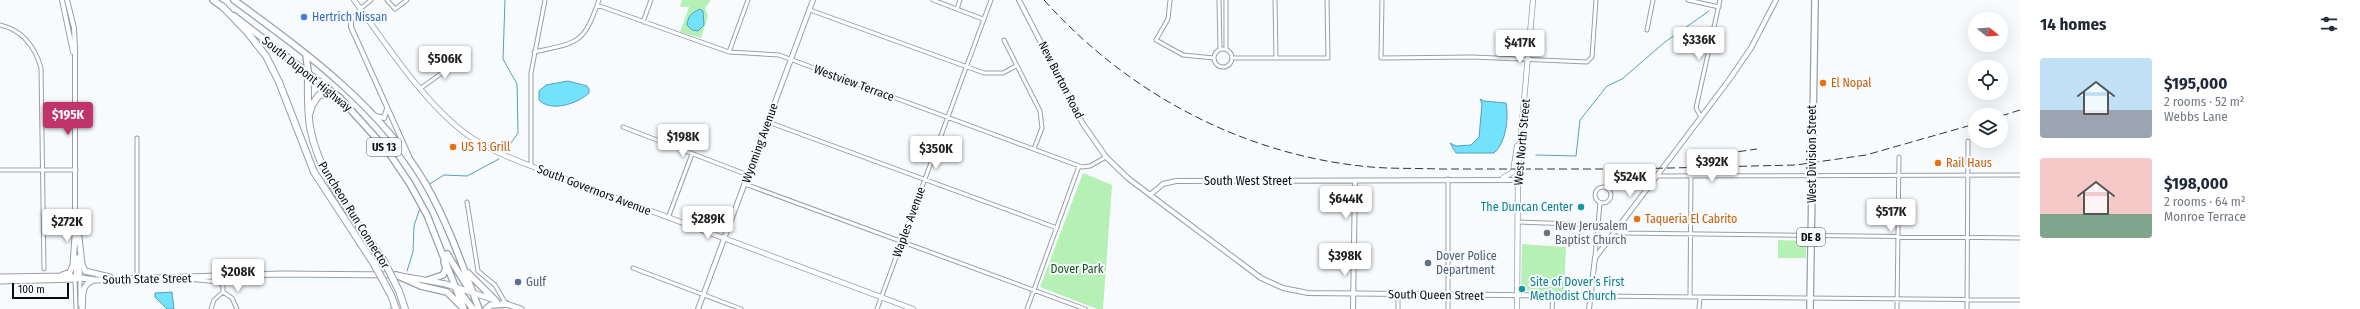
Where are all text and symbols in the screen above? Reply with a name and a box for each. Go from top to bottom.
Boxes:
place label: Hertrich Nissan [312,10,387,24]
marker: Hertrich Nissan [299,12,309,22]
north arrow [1968,12,2008,52]
map controls [1968,12,2008,148]
icon: filters [2318,13,2340,35]
text: 14 homes [2040,14,2107,35]
pin: $336K [1671,27,1727,61]
pin: $417K [1492,30,1548,64]
text: $336K [1682,32,1716,47]
street label: South Dupont Highway [259,33,355,115]
text: $417K [1505,35,1535,50]
street label: New Burton Road [1035,39,1087,121]
pin: $506K [417,46,473,80]
text: $506K [428,51,462,66]
button: locate [1968,60,2008,100]
street label: Westview Terrace [812,62,896,104]
text: $195,000 [2164,73,2228,94]
icon: home [2072,74,2120,122]
place label: El Nopal [1831,76,1871,90]
marker: El Nopal [1818,78,1828,88]
text: 2 rooms · 52 m² [2164,94,2244,109]
street label: West North Street [1511,98,1533,186]
street label: Wyoming Avenue [739,101,781,185]
pin: $195K [40,102,96,136]
street label: West Division Street [1805,105,1819,203]
text: $195K [52,107,84,122]
button: layers [1968,108,2008,148]
text: Webbs Lane [2164,109,2228,124]
pin: $198K [655,124,711,158]
text: $198K [667,129,699,144]
pin: $350K [908,136,964,170]
road number: US 13 [367,138,401,156]
place label: US 13 Grill [461,140,510,154]
text: $350K [919,141,953,156]
marker: US 13 Grill [448,142,458,152]
pin: $392K [1684,149,1740,183]
text: $392K [1696,154,1728,169]
place label: Rail Haus [1946,156,1992,170]
marker: Rail Haus [1933,158,1943,168]
street label: Puncheon Run Connector [315,159,393,272]
street label: South Governors Avenue [535,162,653,218]
pin: $524K [1602,164,1658,198]
text: $524K [1614,169,1646,184]
text: $198,000 [2164,173,2228,194]
street label: South West Street [1204,174,1292,188]
icon: home [2072,174,2120,222]
street label: Waples Avenue [890,185,928,259]
pin: $644K [1318,186,1374,220]
text: $644K [1329,191,1363,206]
text: 2 rooms · 64 m² [2164,194,2245,209]
pin: $517K [1863,199,1919,233]
place label: The Duncan Center [1481,200,1574,214]
marker: The Duncan Center [1576,202,1586,212]
text: $517K [1876,204,1906,219]
pin: $289K [680,206,736,240]
pin: $272K [39,209,95,243]
text: Monroe Terrace [2164,209,2246,224]
text: $289K [691,211,725,226]
place label: Taqueria El Cabrito [1645,212,1737,226]
text: $272K [51,214,83,229]
marker: Taqueria El Cabrito [1632,214,1642,224]
place label: New Jerusalem Baptist Church [1555,219,1628,247]
marker: New Jerusalem Baptist Church [1542,228,1552,238]
road number: DE 8 [1797,228,1825,246]
pin: $398K [1317,243,1373,277]
text: $398K [1328,248,1362,263]
place label: Dover Police Department [1436,249,1497,277]
marker: Dover Police Department [1423,258,1433,268]
pin: $208K [210,259,266,293]
park label: Dover Park [1051,262,1104,276]
text: $208K [221,264,255,279]
street label: South State Street [102,271,192,287]
place label: Gulf [526,275,547,289]
place label: Site of Dover’s First Methodist Church [1530,275,1624,303]
marker: Gulf [513,277,523,287]
scale bar [12,281,69,300]
text: 100 m [18,283,45,296]
marker: Site of Dover’s First Methodist Church [1517,284,1527,294]
street label: South Queen Street [1388,287,1484,303]

